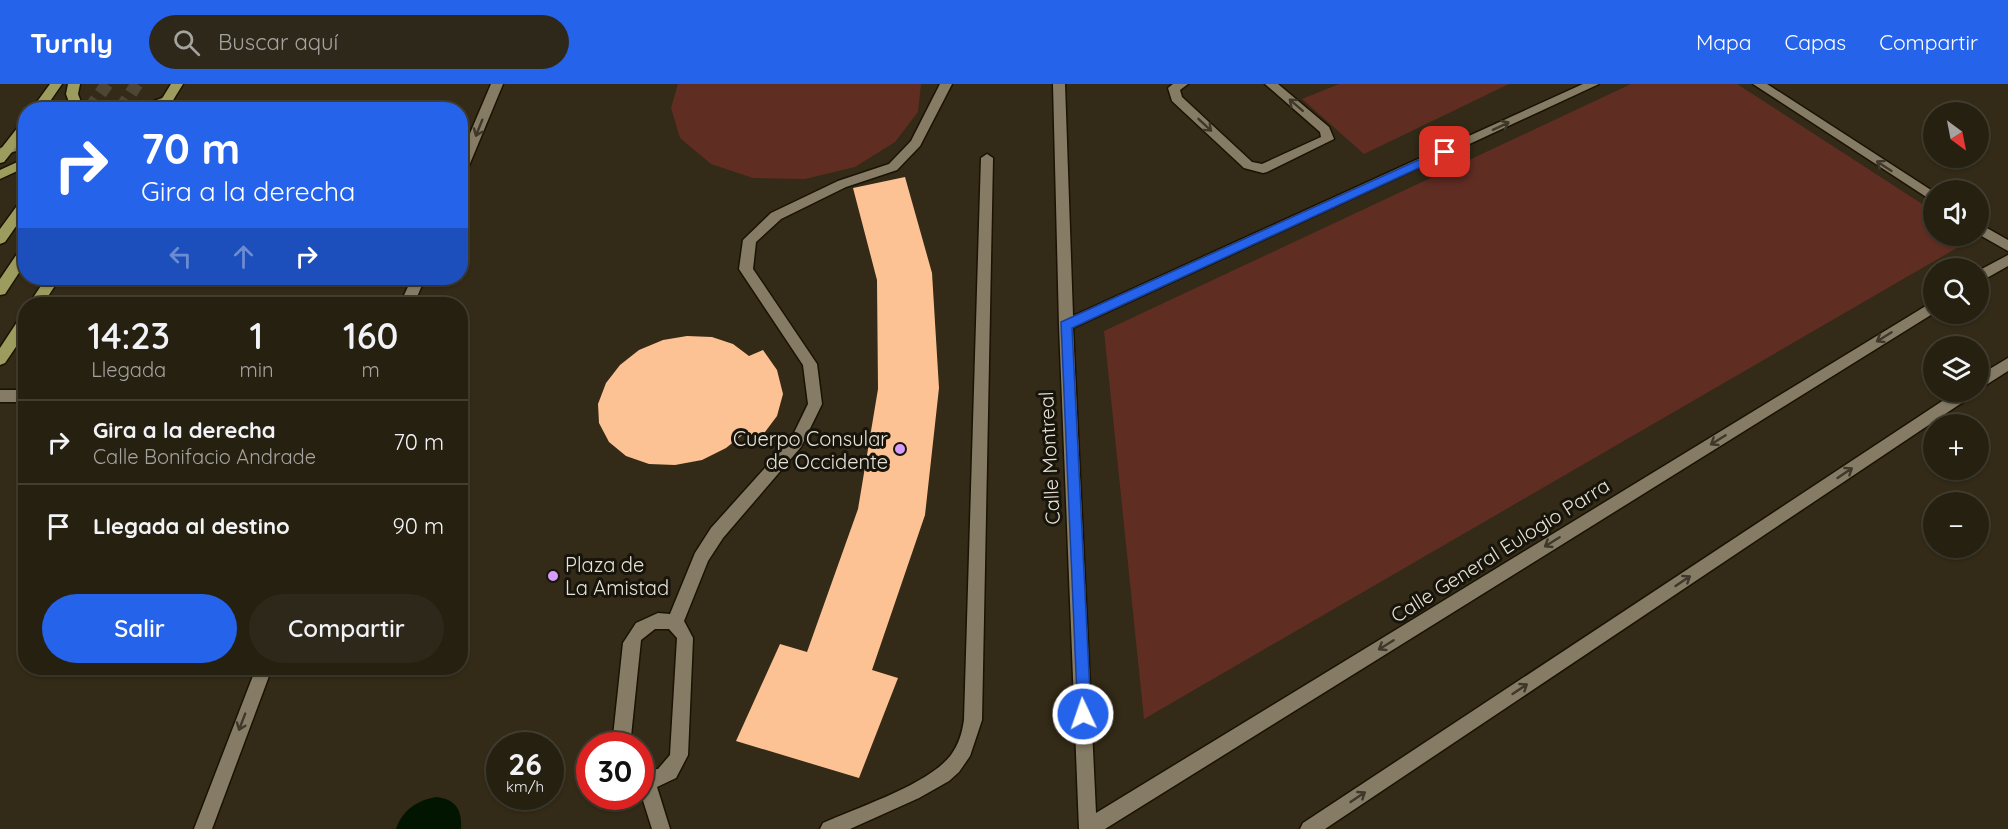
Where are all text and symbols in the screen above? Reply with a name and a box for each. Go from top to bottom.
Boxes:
search box [149,15,569,69]
text: Turnly [30,25,113,60]
icon: search [170,26,203,59]
text: Buscar aquí [218,28,338,56]
text: Mapa [1696,29,1751,55]
text: Capas [1784,29,1846,55]
text: Compartir [1879,29,1978,55]
one-way arrow [1289,98,1304,112]
north arrow [1923,102,1989,168]
map controls [1923,102,1989,558]
one-way arrow [1197,118,1212,132]
one-way arrow [473,119,484,137]
one-way arrow [1491,120,1510,131]
text: 70 m [141,122,240,175]
icon: right [42,126,120,204]
pin [1419,126,1470,177]
icon: arrive [1428,135,1461,168]
one-way arrow [1876,159,1893,172]
text: Gira a la derecha [141,174,355,208]
button: sound [1923,180,1989,246]
icon: left [164,240,197,273]
icon: ahead [227,240,260,273]
icon: right [290,240,323,273]
button: search [1923,258,1989,324]
text: 14:23 [88,313,170,358]
text: 1 [250,313,263,358]
text: 160 [343,313,398,358]
one-way arrow [1876,331,1893,343]
button: layers [1923,336,1989,402]
text: Llegada [91,357,166,382]
text: min [239,357,274,382]
text: m [362,357,380,382]
street label: Calle Montreal [1033,391,1065,525]
button: + [1923,414,1989,480]
text: Gira a la derecha [93,416,276,444]
icon: right [42,426,75,459]
place label: Cuerpo Consular de Occidente [733,426,888,474]
text: 70 m [394,428,444,456]
one-way arrow [1710,434,1727,446]
marker: Cuerpo Consular de Occidente [893,442,907,456]
text: Calle Bonifacio Andrade [93,444,316,469]
one-way arrow [1836,467,1853,479]
street label: Calle General Eulogio Parra [1386,472,1614,628]
button: − [1923,492,1989,558]
icon: arrive [42,510,75,543]
text: Llegada al destino [93,512,290,540]
text: 90 m [393,512,444,540]
one-way arrow [1544,537,1561,549]
place label: Plaza de La Amistad [565,552,669,600]
marker: Plaza de La Amistad [546,569,560,583]
one-way arrow [1674,575,1690,587]
button: Salir [42,594,237,663]
button: Compartir [249,594,444,663]
one-way arrow [1378,639,1395,651]
position arrow [1051,682,1115,746]
one-way arrow [1511,682,1528,694]
one-way arrow [236,712,247,731]
speed limit sign: 30 [576,732,654,810]
text: 26 [508,745,542,783]
text: km/h [506,777,544,796]
one-way arrow [1349,790,1366,802]

